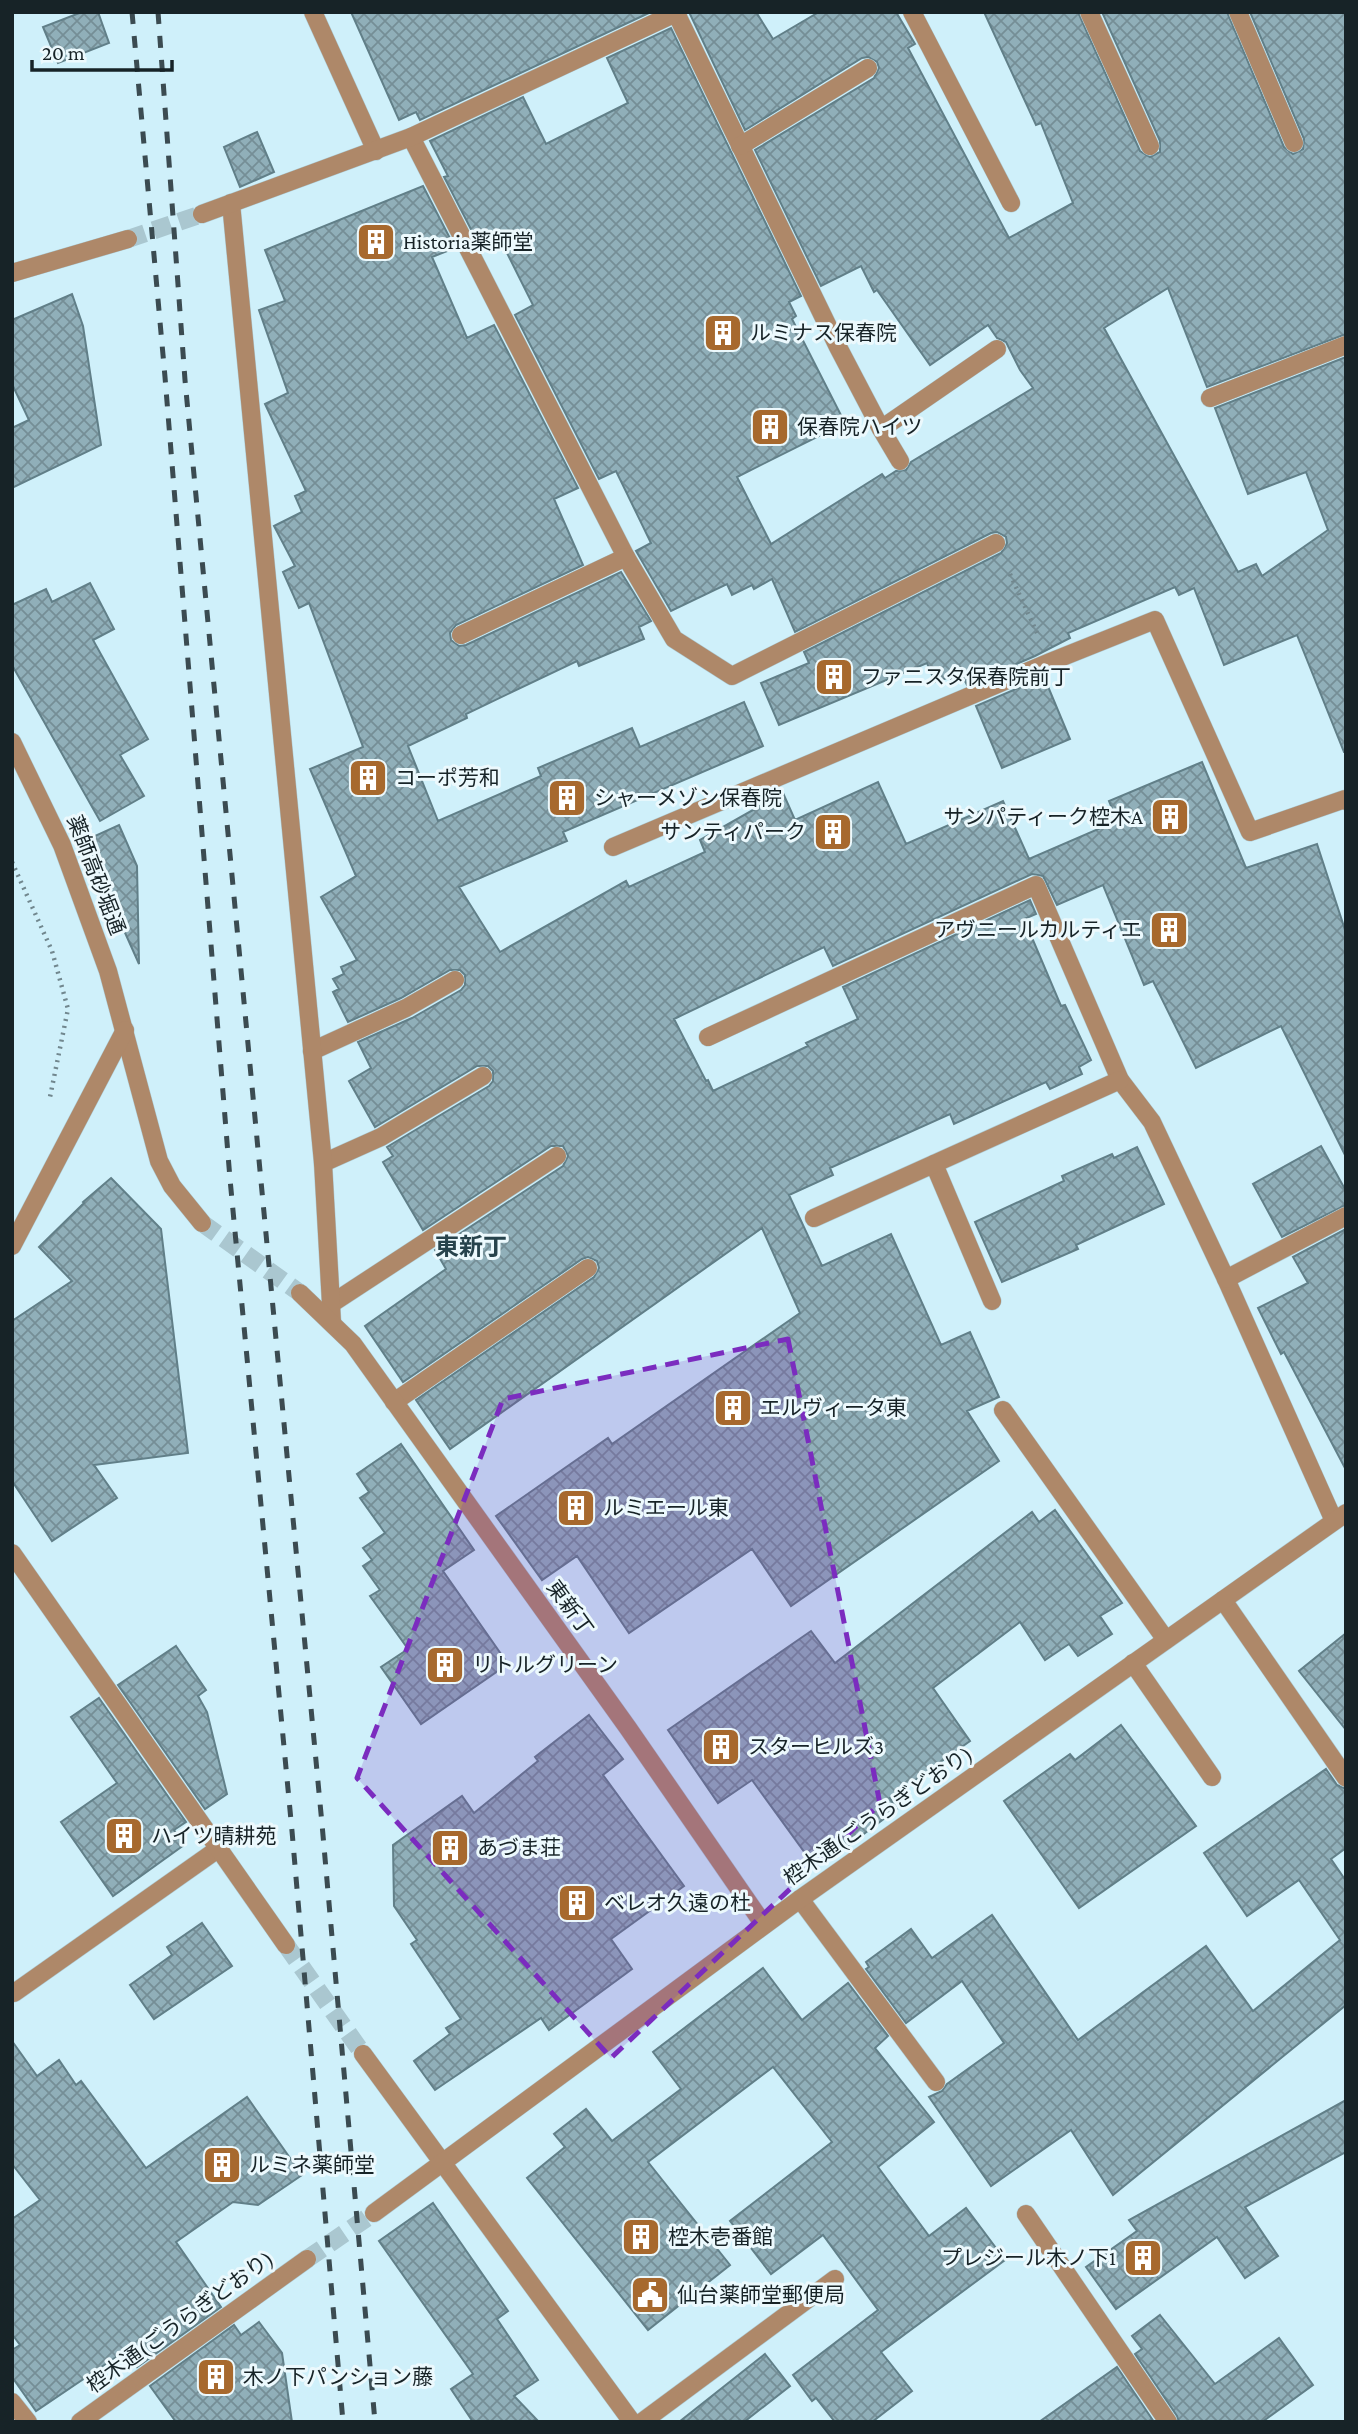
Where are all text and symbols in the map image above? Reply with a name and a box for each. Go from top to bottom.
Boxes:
scale bar [32,28,172,72]
text: 20 m [42,41,85,65]
building icon: Historia薬師堂 [355,221,397,263]
place label: Historia薬師堂 [403,230,533,254]
building icon: ルミナス保春院 [702,312,744,354]
place label: ルミナス保春院 [750,321,897,345]
building icon: 保春院ハイツ [749,406,791,448]
place label: 保春院ハイツ [797,415,923,439]
building icon: ファニスタ保春院前丁 [813,656,855,698]
place label: ファニスタ保春院前丁 [861,665,1071,689]
building icon: コーポ芳和 [347,757,389,799]
place label: コーポ芳和 [395,766,500,790]
building icon: シャーメゾン保春院 [546,777,588,819]
place label: シャーメゾン保春院 [594,786,782,810]
building icon: サンパティーク椌木A [1149,796,1191,838]
place label: サンパティーク椌木A [943,805,1143,829]
building icon: サンティパーク [812,811,854,853]
street label: 薬師高砂堀通 [62,812,130,938]
place label: サンティパーク [660,820,806,844]
building icon: アヴニールカルティエ [1148,909,1190,951]
place label: アヴニールカルティエ [934,918,1142,942]
district label: 東新丁 [435,1233,507,1260]
building icon: エルヴィータ東 [712,1387,754,1429]
place label: エルヴィータ東 [760,1396,907,1420]
building icon: ルミエール東 [555,1487,597,1529]
place label: ルミエール東 [603,1496,729,1520]
street label: 東新丁 [542,1575,598,1641]
building icon: リトルグリーン [424,1644,466,1686]
place label: リトルグリーン [472,1653,618,1677]
building icon: スターヒルズ3 [700,1726,742,1768]
place label: スターヒルズ3 [748,1735,884,1759]
street label: 椌木通(ごうらぎどおり) [779,1742,977,1890]
building icon: ハイツ晴耕苑 [103,1815,145,1857]
place label: ハイツ晴耕苑 [151,1824,277,1848]
building icon: あづま荘 [429,1827,471,1869]
place label: あづま荘 [477,1836,561,1860]
building icon: ベレオ久遠の杜 [556,1882,598,1924]
place label: ベレオ久遠の杜 [604,1891,751,1915]
building icon: ルミネ薬師堂 [201,2144,243,2186]
place label: ルミネ薬師堂 [249,2153,375,2177]
building icon: 椌木壱番館 [620,2216,662,2258]
place label: 椌木壱番館 [668,2225,773,2249]
building icon: プレジール木ノ下1 [1122,2237,1164,2279]
street label: 椌木通(ごうらぎどおり) [82,2246,278,2398]
place label: プレジール木ノ下1 [941,2246,1116,2270]
public building icon: 仙台薬師堂郵便局 [629,2274,671,2316]
place label: 仙台薬師堂郵便局 [677,2283,845,2307]
building icon: 木ノ下パンション藤 [195,2356,237,2398]
place label: 木ノ下パンション藤 [243,2365,433,2389]

